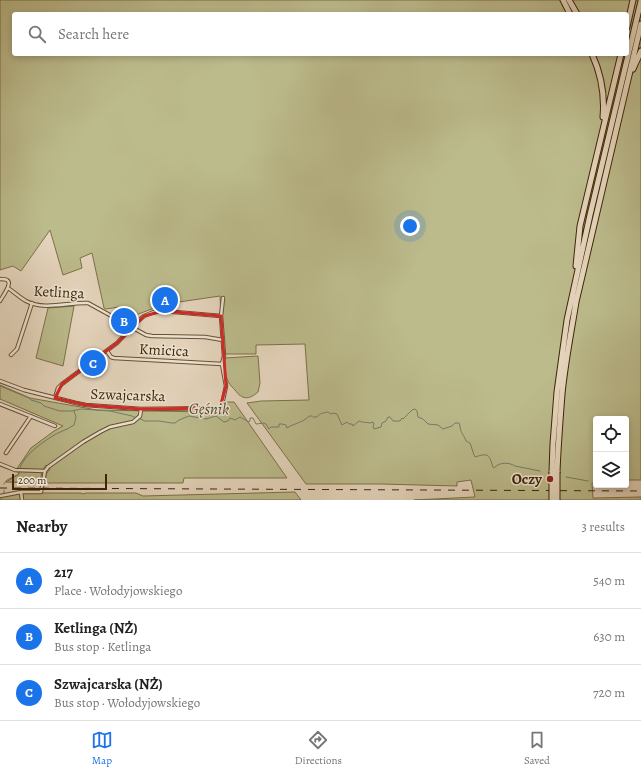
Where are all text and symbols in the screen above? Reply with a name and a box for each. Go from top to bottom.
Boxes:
search box [12,12,629,56]
icon: search [26,23,48,45]
text: Search here [58,24,129,44]
your location [400,216,420,236]
street label: Ketlinga [33,281,85,303]
pin: A [152,285,178,315]
pin: B [111,306,137,336]
street label: Kmicica [139,339,189,361]
pin: C [80,348,106,378]
street label: Szwajcarska [90,384,166,406]
water label: Gęśnik [189,398,229,420]
map controls [593,416,629,488]
button: locate [593,416,629,452]
button: layers [593,452,629,488]
place label: Oczy [512,469,543,489]
scale bar [12,472,107,491]
text: 200 m [18,473,46,488]
marker: Oczy [545,474,555,484]
text: Nearby [16,515,67,538]
text: 3 results [581,518,625,535]
text: 217 [54,562,73,582]
text: A [25,572,33,589]
text: 540 m [593,572,625,589]
text: Place · Wołodyjowskiego [54,582,182,599]
text: Ketlinga (NŻ) [54,618,138,638]
text: B [25,628,33,645]
text: 630 m [593,628,625,645]
text: Bus stop · Ketlinga [54,638,151,655]
text: Szwajcarska (NŻ) [54,674,163,694]
text: C [25,684,33,701]
text: 720 m [593,684,625,701]
text: Bus stop · Wołodyjowskiego [54,694,200,711]
tab: Map [91,729,113,768]
tab: Directions [295,729,342,768]
tab: Saved [524,729,550,768]

